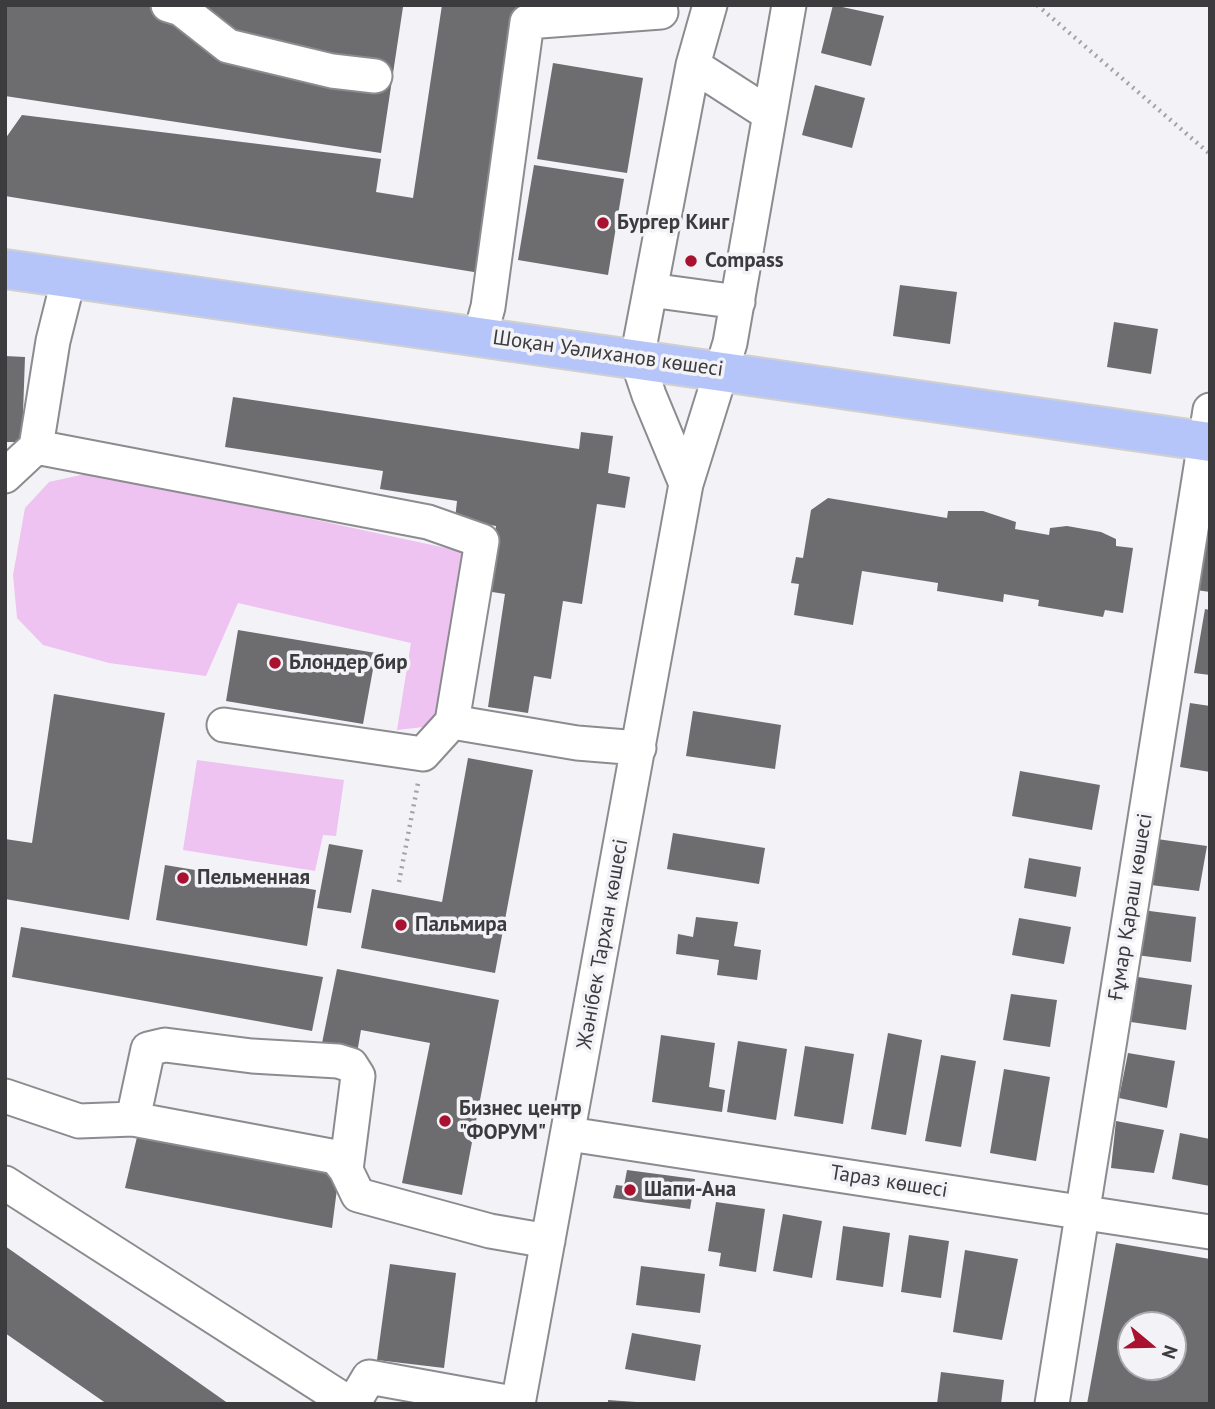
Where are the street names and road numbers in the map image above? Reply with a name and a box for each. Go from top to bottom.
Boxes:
street label: Шоқан Уәлиханов көшесі [491,325,725,383]
street label: Ғұмар Қараш көшесі [1104,811,1158,1003]
street label: Жәнібек Тархан көшесі [572,837,634,1051]
street label: Тараз көшесі [829,1160,949,1204]

